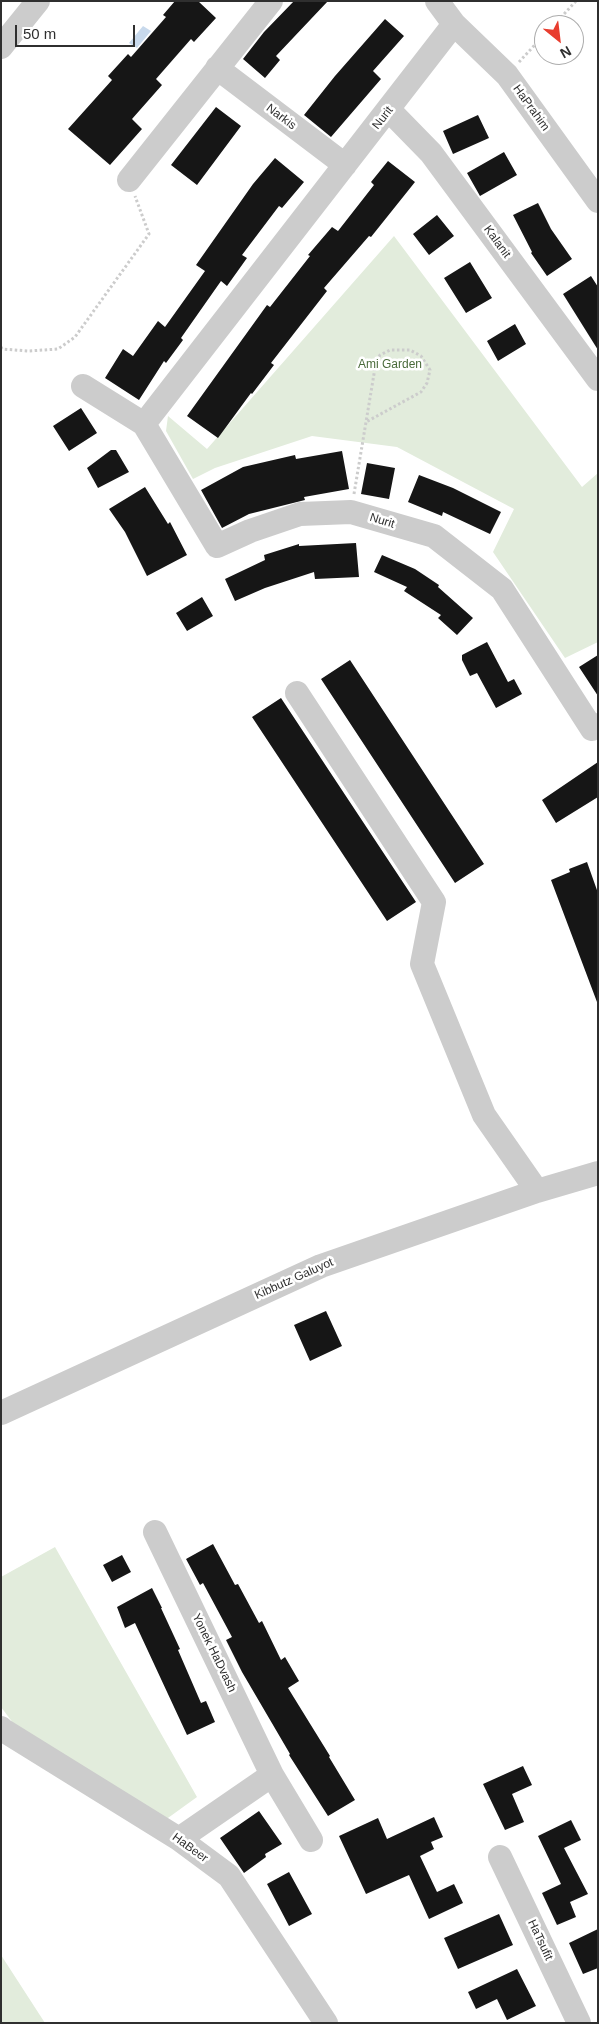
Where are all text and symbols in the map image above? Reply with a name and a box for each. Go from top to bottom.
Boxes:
scale bar [18,15,138,47]
north arrow [534,15,584,65]
text: 50 m [23,25,56,42]
text: N [557,43,574,62]
street label: HaPrahim [509,82,553,134]
street label: Narkis [263,101,299,133]
street label: Nurit [370,104,396,132]
street label: Kalanit [480,223,514,261]
park label: Ami Garden [358,358,422,372]
street label: Nurit [368,510,396,532]
street label: Kibbutz Galuyot [252,1255,336,1303]
street label: Yonek HaDvash [189,1611,239,1695]
street label: HaBeer [169,1830,211,1866]
street label: HaTsufit [524,1917,556,1963]

